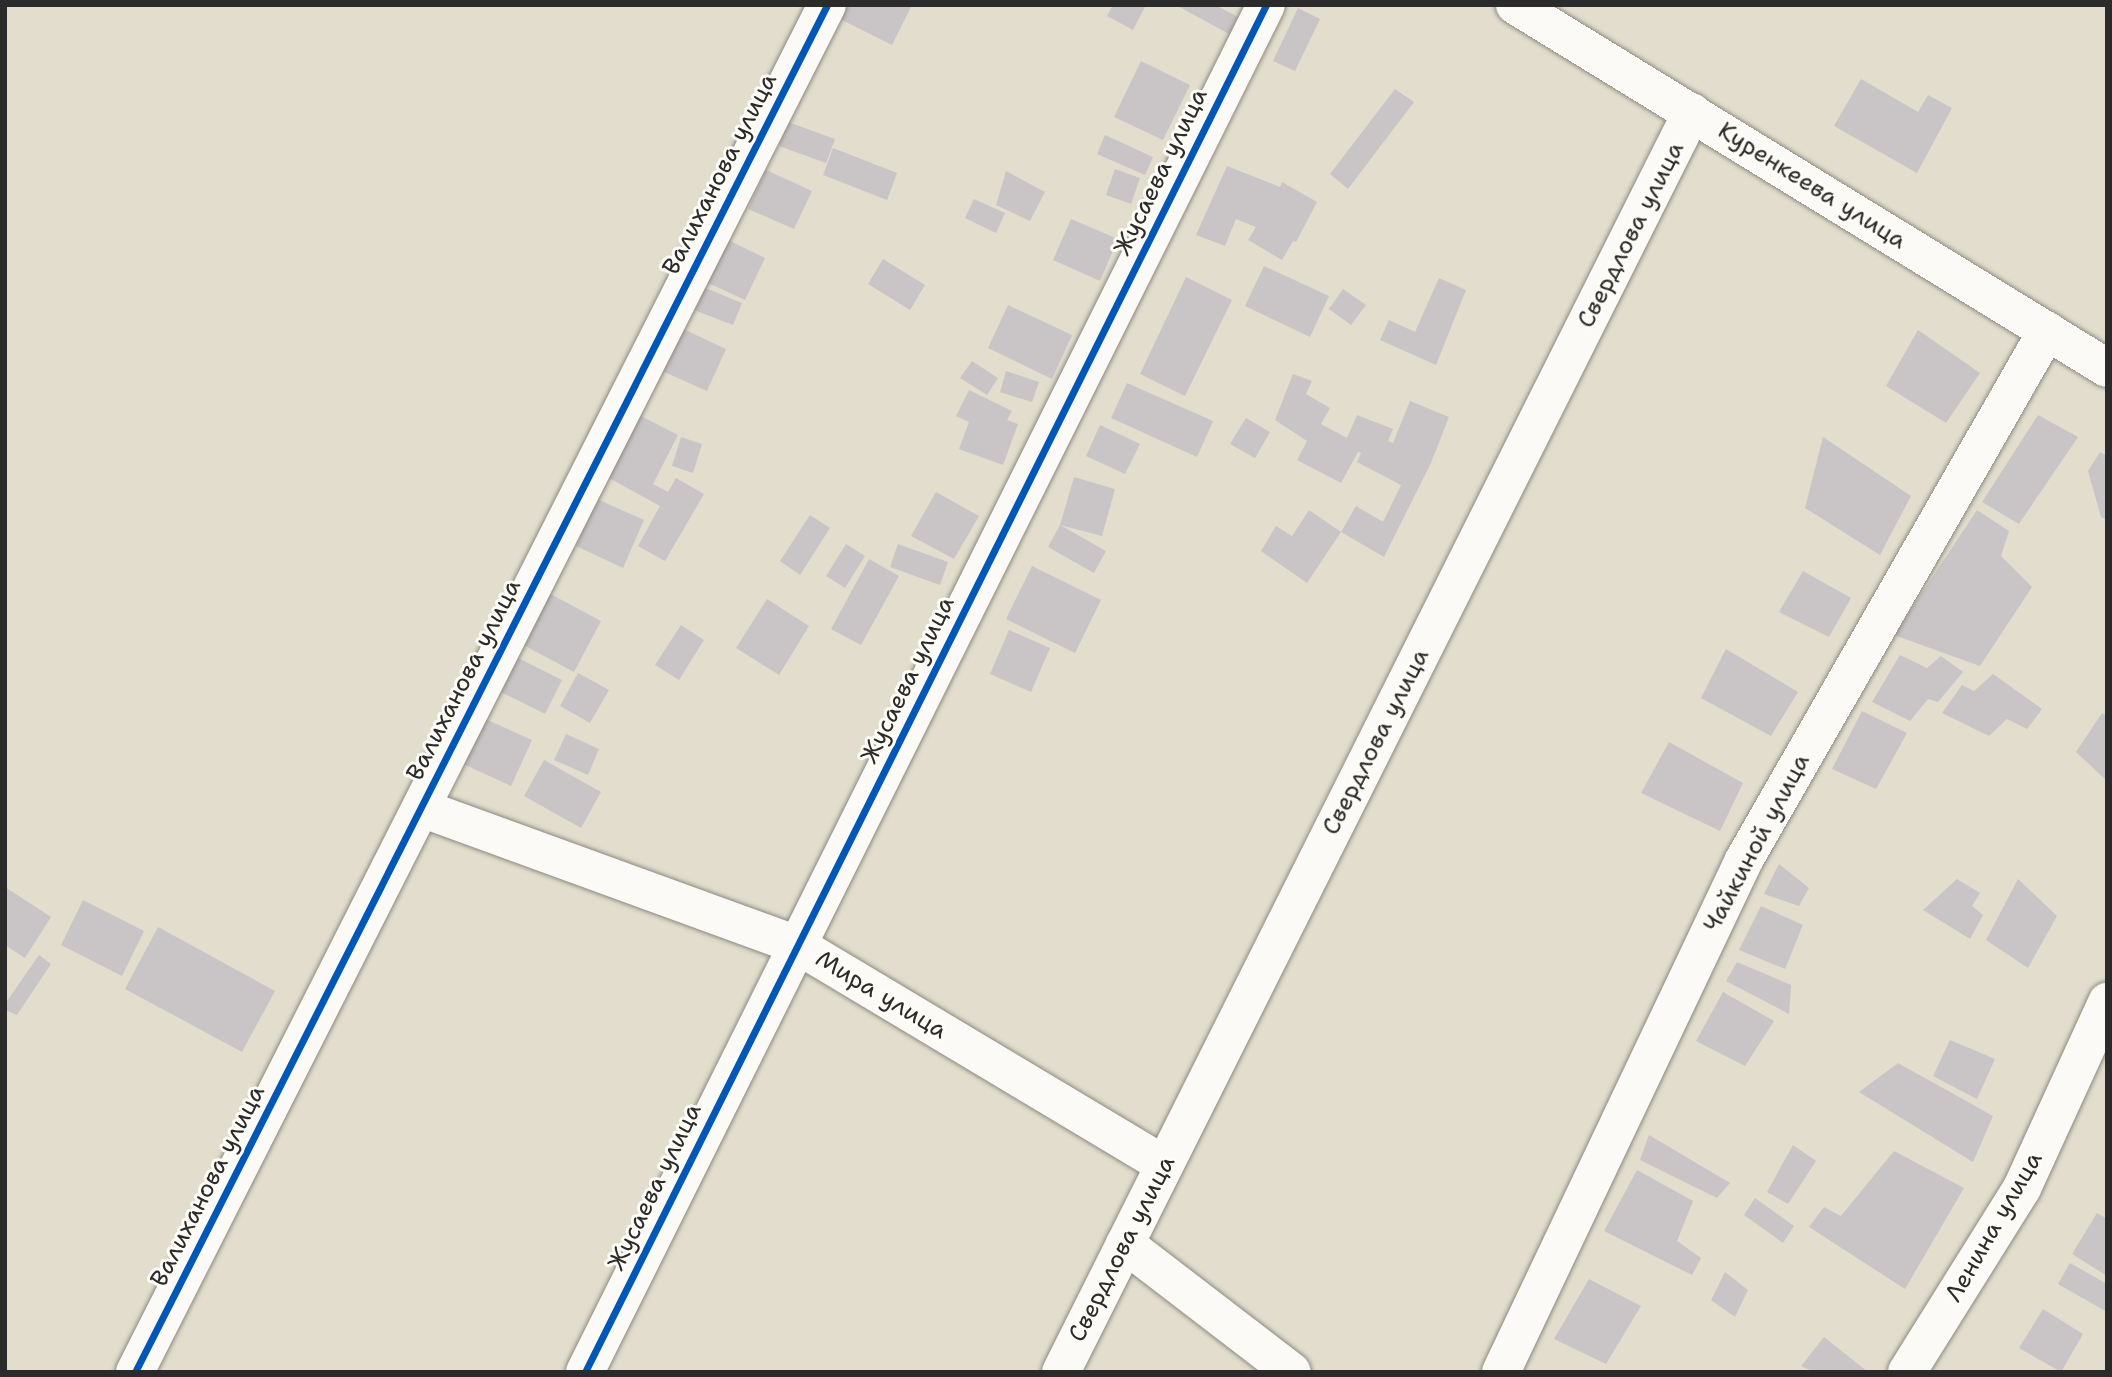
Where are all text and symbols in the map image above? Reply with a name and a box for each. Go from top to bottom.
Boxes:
street label: Валиханова улица [657,69,783,279]
street label: Жусаева улица [1108,84,1214,260]
street label: Куренкеева улица [1713,116,1911,256]
street label: Свердлова улица [1572,137,1690,333]
street label: Валиханова улица [401,575,527,785]
street label: Жусаева улица [855,592,961,768]
street label: Свердлова улица [1317,644,1435,840]
street label: Чайкиной улица [1698,749,1816,937]
street label: Мира улица [810,945,952,1045]
street label: Валиханова улица [145,1081,271,1291]
street label: Жусаева улица [602,1099,708,1275]
street label: Ленина улица [1939,1147,2049,1307]
street label: Свердлова улица [1063,1151,1181,1347]

